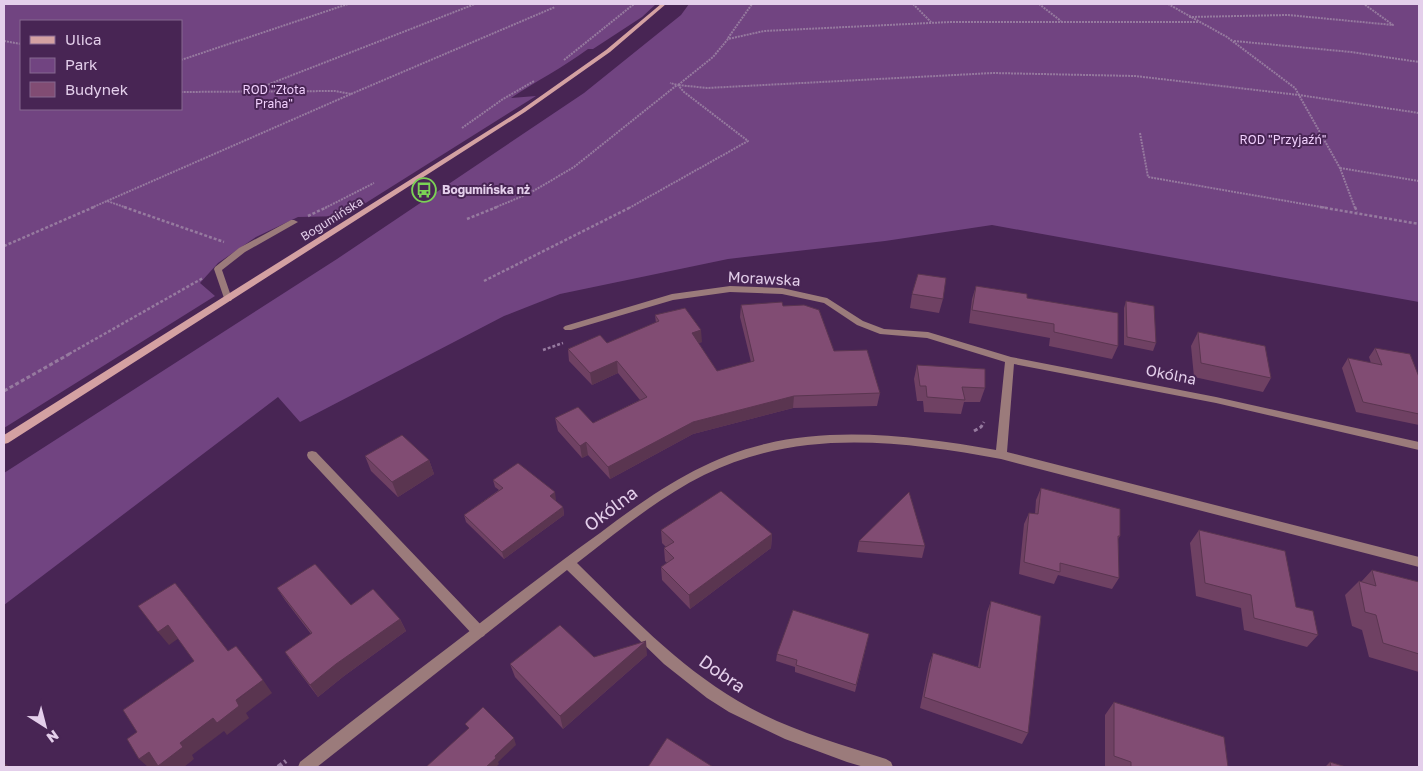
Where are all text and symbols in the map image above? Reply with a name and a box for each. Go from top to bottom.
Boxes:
legend [20,20,182,110]
text: Ulica [65,30,101,48]
text: Park [65,55,98,73]
text: Budynek [65,80,129,98]
park label: ROD "Złota Praha" [243,82,305,111]
park label: ROD "Przyjaźń" [1240,132,1326,147]
bus stop icon: Bogumińska nż [411,177,437,203]
place label: Bogumińska nż [442,182,530,197]
street label: Bogumińska [298,193,366,244]
street label: Morawska [727,267,801,289]
street label: Okólna [1145,360,1198,388]
street label: Okólna [579,481,641,535]
street label: Dobra [695,649,750,697]
north arrow [20,701,70,751]
text: N [44,727,62,747]

